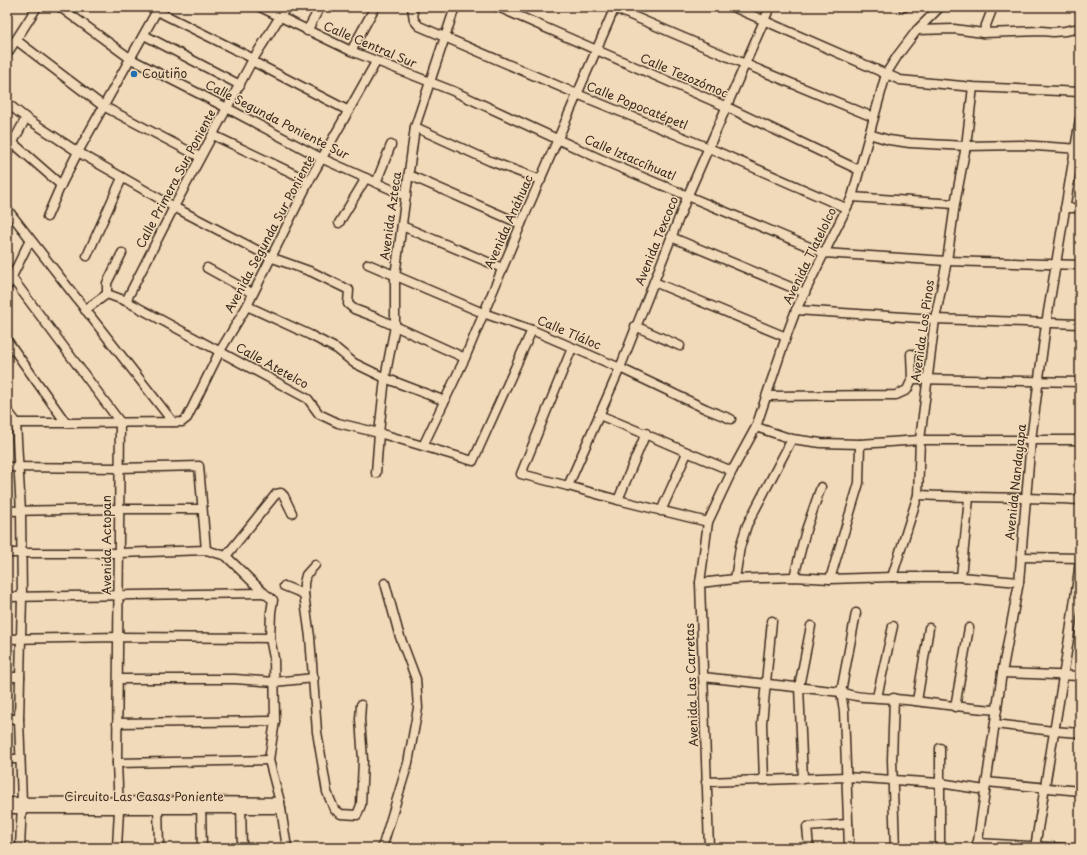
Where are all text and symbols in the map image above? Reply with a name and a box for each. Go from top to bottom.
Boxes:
street label: Calle Central Sur [321,16,420,72]
street label: Calle Tezozómoc [638,48,731,102]
place label: Coutiño [142,64,187,82]
marker: Coutiño [129,69,139,79]
street label: Calle Segunda Poniente Sur [202,75,353,163]
street label: Calle Popocatépetl [584,77,691,134]
street label: Calle Primera Sur Poniente [131,106,219,251]
street label: Calle Iztaccíhuatl [582,130,679,184]
street label: Avenida Segunda Sur Poniente [220,151,319,316]
street label: Avenida Azteca [375,170,405,261]
street label: Avenida Anáhuac [479,171,537,272]
street label: Avenida Texcoco [630,193,682,288]
street label: Avenida Tlatelolco [778,204,841,307]
street label: Avenida Los Pinos [906,278,938,383]
street label: Calle Tláloc [535,311,604,354]
street label: Calle Atetelco [233,338,312,393]
street label: Avenida Nandayapa [1000,422,1030,541]
street label: Avenida Actopan [97,495,115,595]
street label: Avenida Las Carretas [680,622,702,747]
street label: Circuito Las Casas Poniente [64,787,224,805]

